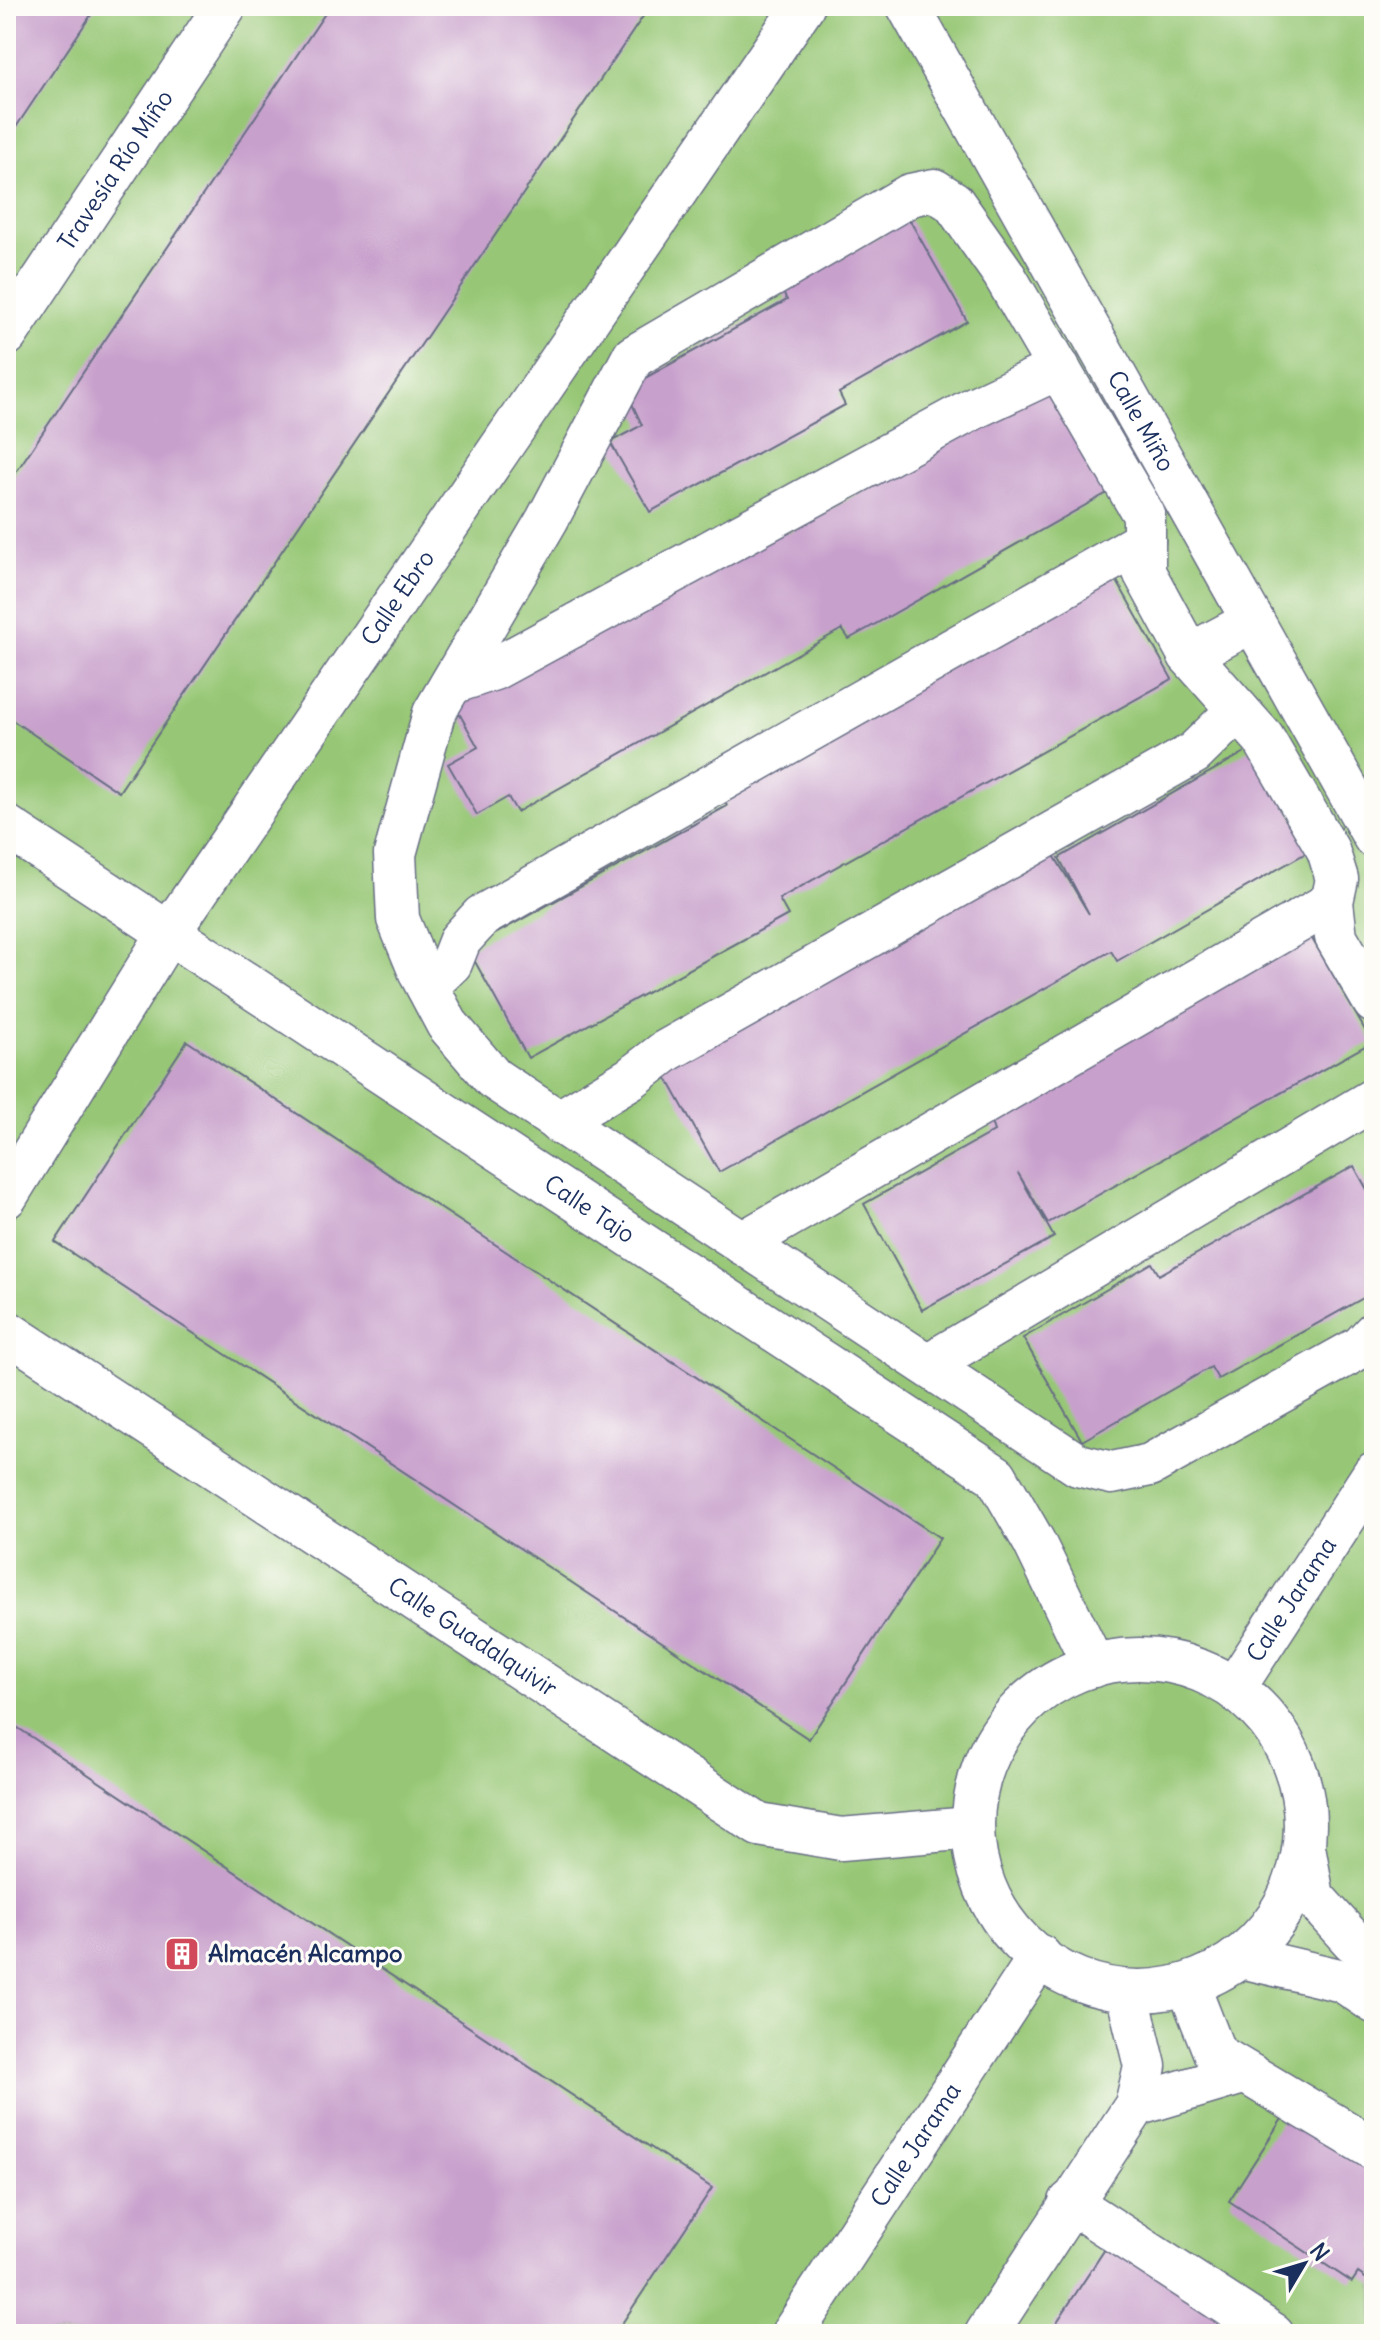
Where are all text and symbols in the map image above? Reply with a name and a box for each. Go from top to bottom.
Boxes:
street label: Travesía Río Miño [51,84,179,256]
street label: Calle Miño [1101,365,1182,476]
street label: Calle Ebro [354,544,440,651]
street label: Calle Tajo [539,1168,641,1249]
street label: Calle Jarama [1239,1531,1342,1667]
street label: Calle Guadalquivir [383,1570,564,1703]
building icon: Almacén Alcampo [163,1935,201,1973]
place label: Almacén Alcampo [208,1938,402,1968]
street label: Calle Jarama [863,2077,967,2212]
north arrow [1264,2224,1344,2304]
text: N [1304,2237,1335,2266]

